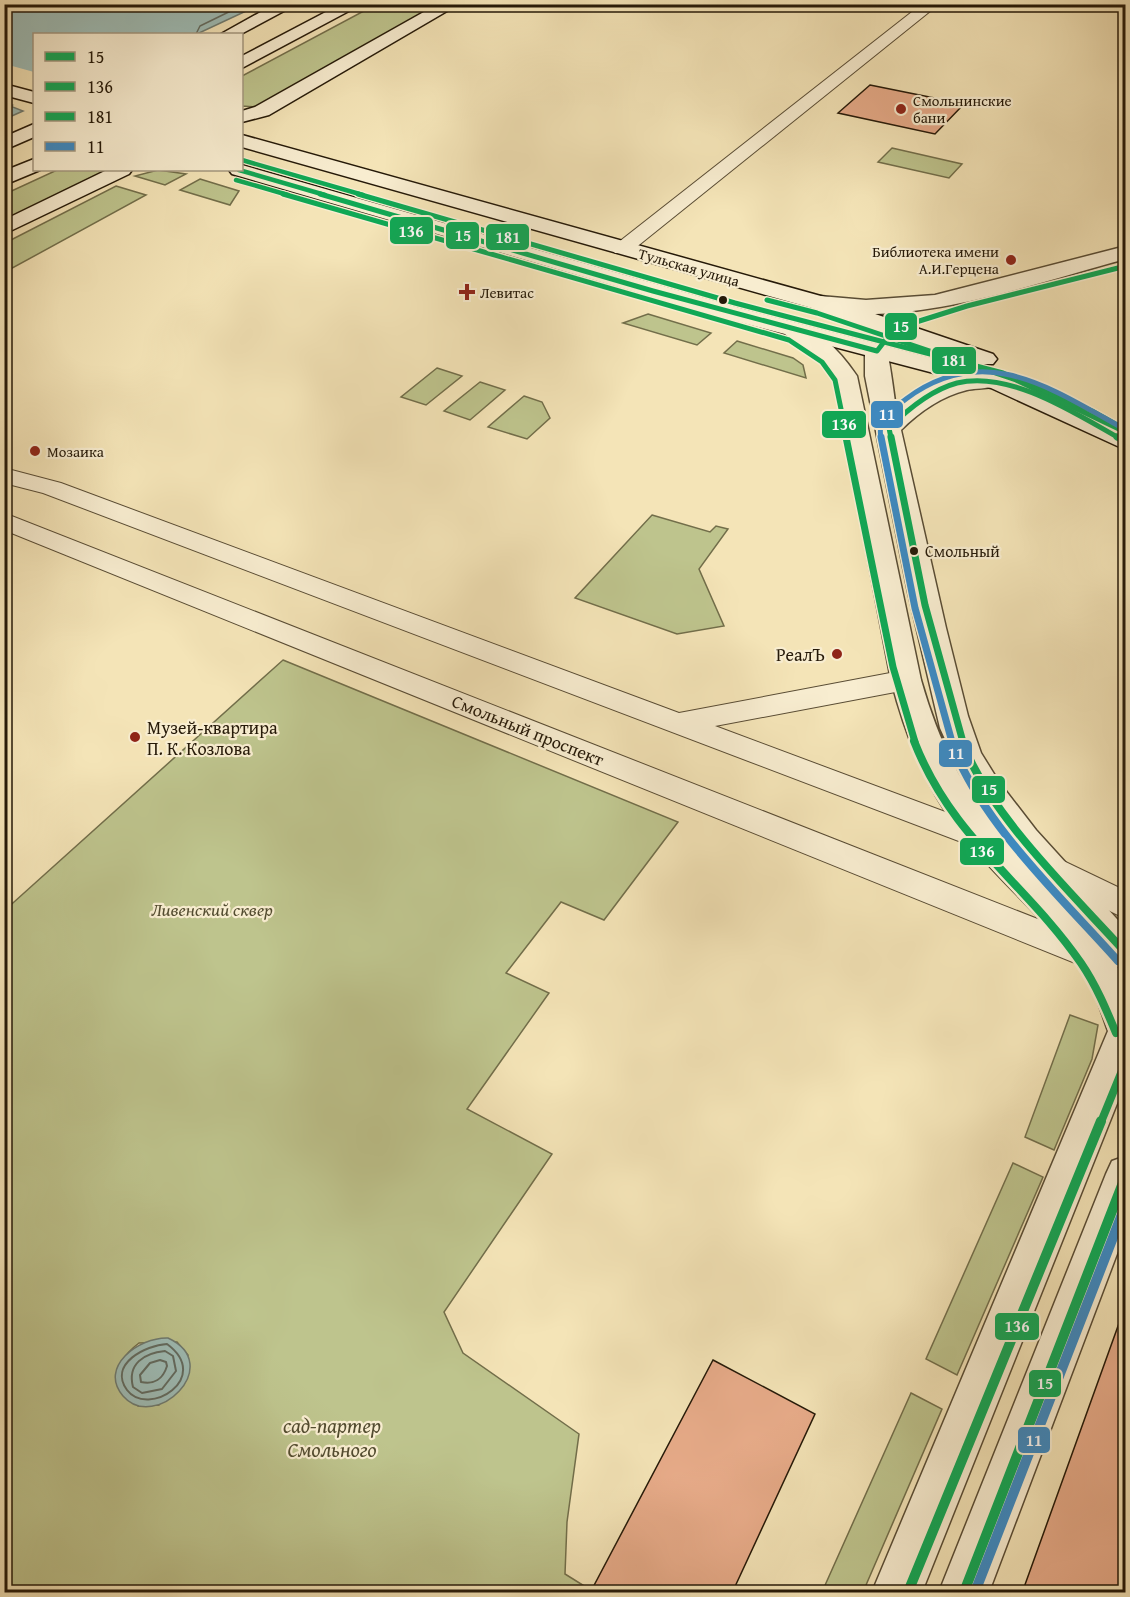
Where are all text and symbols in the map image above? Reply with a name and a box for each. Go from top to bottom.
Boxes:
legend [33,33,243,171]
text: 15 [87,43,104,70]
text: 136 [87,73,113,100]
place label: Смольнинские бани [913,90,1012,128]
marker: Смольнинские бани [894,102,908,116]
text: 181 [87,103,113,130]
text: 11 [87,133,104,160]
line badge: 136 [389,216,434,245]
text: 136 [399,219,423,243]
line badge: 15 [445,221,480,250]
text: 15 [455,223,471,247]
line badge: 181 [485,223,530,251]
text: 181 [496,225,520,249]
place label: Библиотека имени А.И.Герцена [872,241,1000,279]
street label: Тульская улица [636,243,743,292]
marker: Библиотека имени А.И.Герцена [1004,253,1018,267]
place label: Левитас [480,282,534,303]
marker: Левитас [458,283,476,301]
unlabelled marker [717,294,729,306]
line badge: 15 [884,312,918,341]
text: 15 [893,314,909,338]
line badge: 181 [931,346,977,375]
text: 181 [942,348,966,372]
line badge: 11 [870,400,904,429]
text: 11 [879,402,895,426]
line badge: 136 [821,410,867,439]
text: 136 [832,412,856,436]
place label: Мозаика [47,441,105,462]
marker: Мозаика [28,444,42,458]
place label: Смольный [925,539,1000,563]
marker: Смольный [908,545,920,557]
place label: РеалЪ [776,641,825,668]
marker: РеалЪ [830,647,844,661]
street label: Смольный проспект [448,687,608,773]
place label: Музей-квартира П. К. Козлова [147,714,278,762]
marker: Музей-квартира П. К. Козлова [128,730,142,744]
line badge: 11 [938,739,973,768]
text: 11 [948,741,964,765]
line badge: 15 [971,775,1006,804]
text: 15 [981,777,997,801]
line badge: 136 [959,837,1005,866]
text: 136 [970,839,994,863]
park label: Ливенский сквер [151,896,273,923]
line badge: 136 [994,1312,1040,1341]
text: 136 [1005,1314,1029,1338]
line badge: 15 [1028,1369,1062,1398]
text: 15 [1037,1371,1053,1395]
park label: сад-партер Смольного [283,1410,381,1465]
line badge: 11 [1017,1426,1051,1454]
text: 11 [1026,1428,1042,1452]

